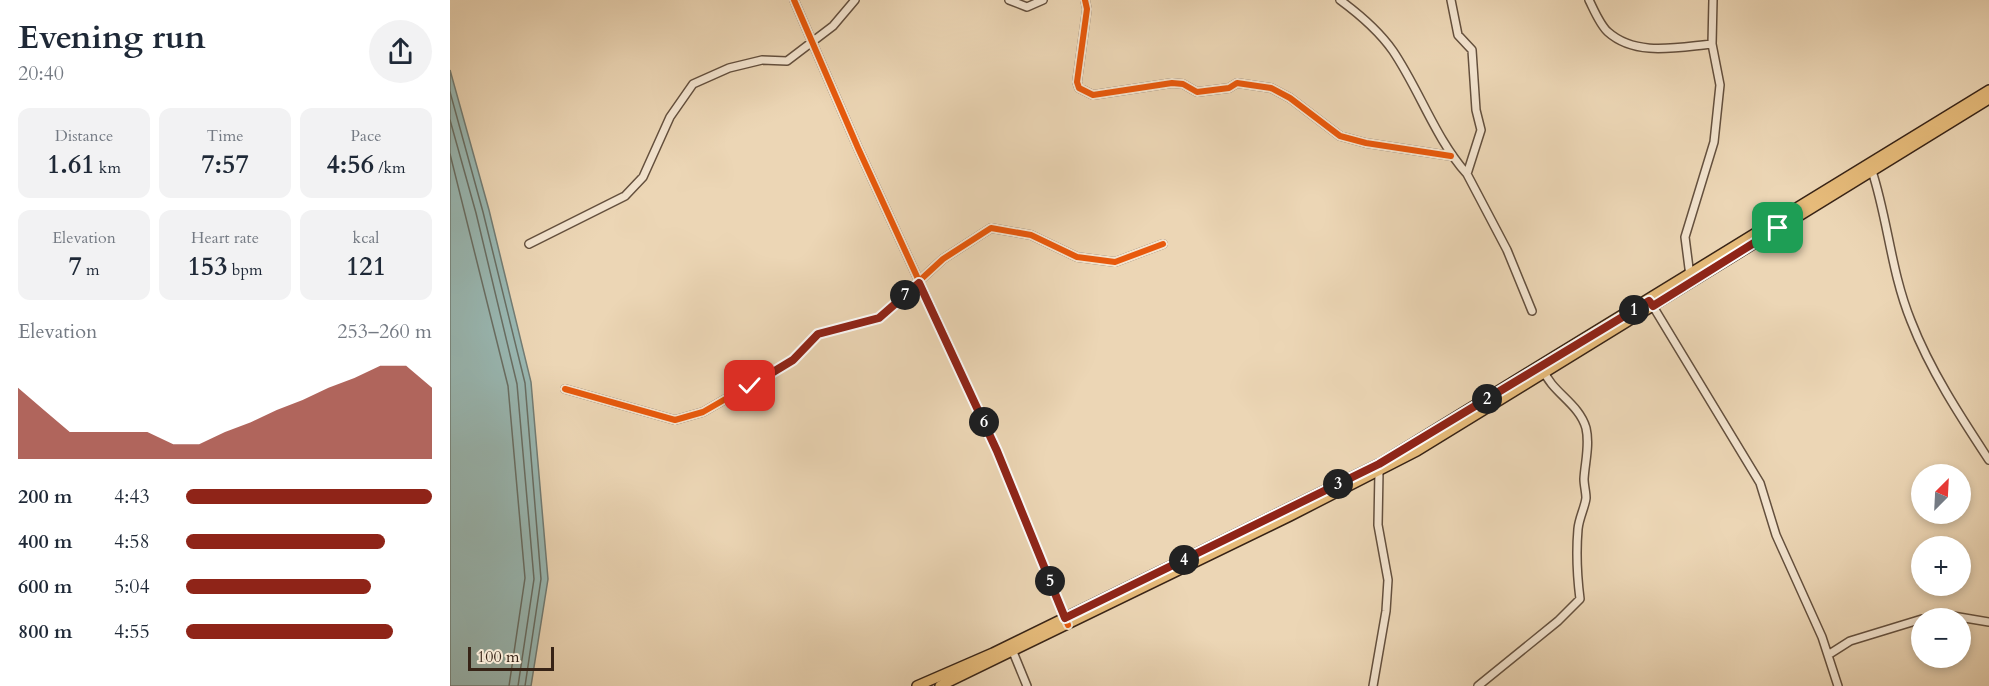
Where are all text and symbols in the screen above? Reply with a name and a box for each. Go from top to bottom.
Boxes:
text: Evening run [18,15,206,60]
button: share [369,20,432,83]
text: 20:40 [18,60,64,87]
text: Distance [55,125,113,147]
text: Time [206,125,244,147]
text: Pace [351,125,381,147]
text: 1.61 [47,147,95,182]
text: 7:57 [201,147,249,182]
text: 4:56 [326,147,374,182]
text: km [95,157,121,179]
text: /km [374,157,406,179]
pin [1752,202,1803,253]
icon: arrive [1761,211,1794,244]
text: Elevation [52,227,116,249]
text: Heart rate [191,227,259,249]
text: kcal [353,227,379,249]
text: 7 [68,249,82,284]
text: 153 [188,249,228,284]
text: 121 [346,249,386,284]
text: m [82,259,100,281]
text: bpm [228,259,262,281]
pin: 7 [890,280,920,310]
text: 7 [901,284,909,306]
pin: 1 [1619,295,1649,325]
text: 1 [1630,299,1638,321]
text: Elevation [18,318,97,345]
text: 253–260 m [337,318,432,345]
pin [724,360,775,411]
icon: check [733,369,766,402]
pin: 2 [1472,384,1502,414]
text: 2 [1483,388,1491,410]
pin: 6 [969,407,999,437]
text: 6 [980,411,988,433]
north arrow [1911,464,1971,524]
map controls [1911,464,1971,668]
pin: 3 [1323,469,1353,499]
text: 3 [1334,473,1342,495]
text: 200 m [18,483,73,510]
text: 4:43 [114,483,150,510]
text: 400 m [18,528,73,555]
text: 4:58 [114,528,150,555]
button: + [1911,536,1971,596]
pin: 4 [1169,545,1199,575]
text: 4 [1180,549,1188,571]
pin: 5 [1035,566,1065,596]
text: 5 [1046,570,1054,592]
text: 600 m [18,573,73,600]
text: 5:04 [114,573,150,600]
button: − [1911,608,1971,668]
text: 800 m [18,618,73,645]
text: 4:55 [114,618,150,645]
scale bar [468,644,554,672]
text: 100 m [477,646,519,668]

